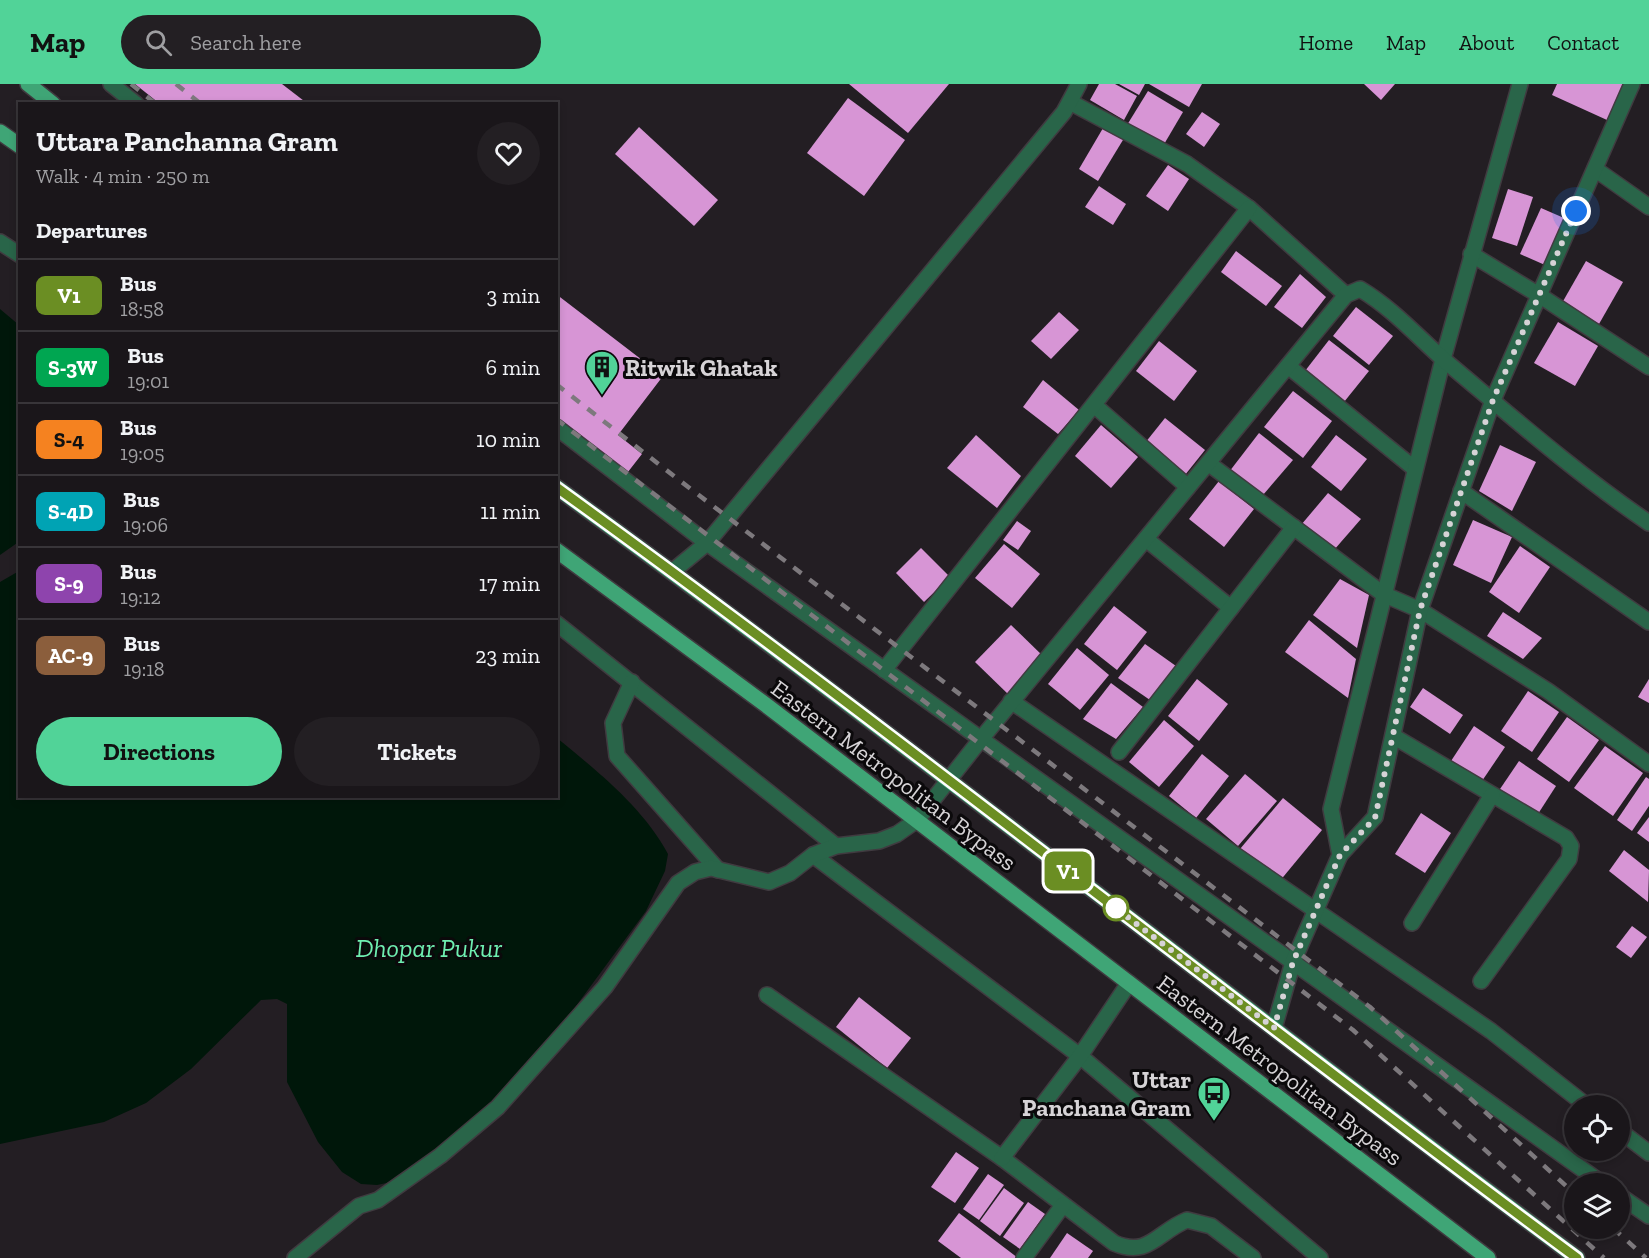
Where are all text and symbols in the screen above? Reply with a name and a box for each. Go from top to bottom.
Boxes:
search box [121,15,541,69]
text: Map [30,26,85,59]
icon: search [142,26,175,59]
text: Search here [190,29,302,56]
text: Home [1299,30,1353,55]
text: Map [1386,30,1426,55]
text: About [1459,30,1514,55]
text: Contact [1547,30,1619,55]
button: heart [477,122,540,185]
text: Uttara Panchanna Gram [36,125,338,158]
text: Walk · 4 min · 250 m [36,164,210,188]
your location [1561,196,1591,226]
text: Departures [36,217,147,244]
text: Bus [120,270,157,297]
text: 3 min [486,282,540,309]
text: V1 [58,283,80,308]
text: 18:58 [120,297,164,321]
text: Bus [127,342,164,369]
building icon: Ritwik Ghatak [584,349,620,396]
place label: Ritwik Ghatak [625,353,778,382]
text: 6 min [486,354,540,381]
text: S-3W [48,355,97,380]
text: 19:01 [127,369,169,393]
text: Bus [120,414,157,441]
text: 10 min [476,426,540,453]
text: S-4 [54,427,84,452]
text: 19:05 [120,441,165,465]
text: Bus [123,486,160,513]
text: 11 min [480,498,540,525]
text: S-4D [48,499,93,524]
text: 19:06 [123,513,168,537]
text: Bus [120,558,157,585]
text: 17 min [479,570,540,597]
text: S-9 [54,571,84,596]
text: 19:12 [120,585,161,609]
text: Bus [123,630,160,657]
text: 23 min [475,642,540,669]
text: AC-9 [48,643,93,668]
text: 19:18 [123,657,165,681]
street label: Eastern Metropolitan Bypass [766,673,1022,877]
button: Directions [36,717,282,786]
button: Tickets [294,717,540,786]
line badge: V1 [1041,852,1095,890]
text: V1 [1057,859,1079,884]
unlabelled marker [1103,895,1129,921]
water label: Dhopar Pukur [356,932,502,964]
street label: Eastern Metropolitan Bypass [1152,968,1408,1172]
place label: Uttar Panchana Gram [1022,1065,1191,1122]
bus stop icon: Uttar Panchana Gram [1196,1075,1232,1122]
map controls [1564,1095,1630,1239]
button: locate [1564,1095,1630,1161]
button: layers [1564,1173,1630,1239]

